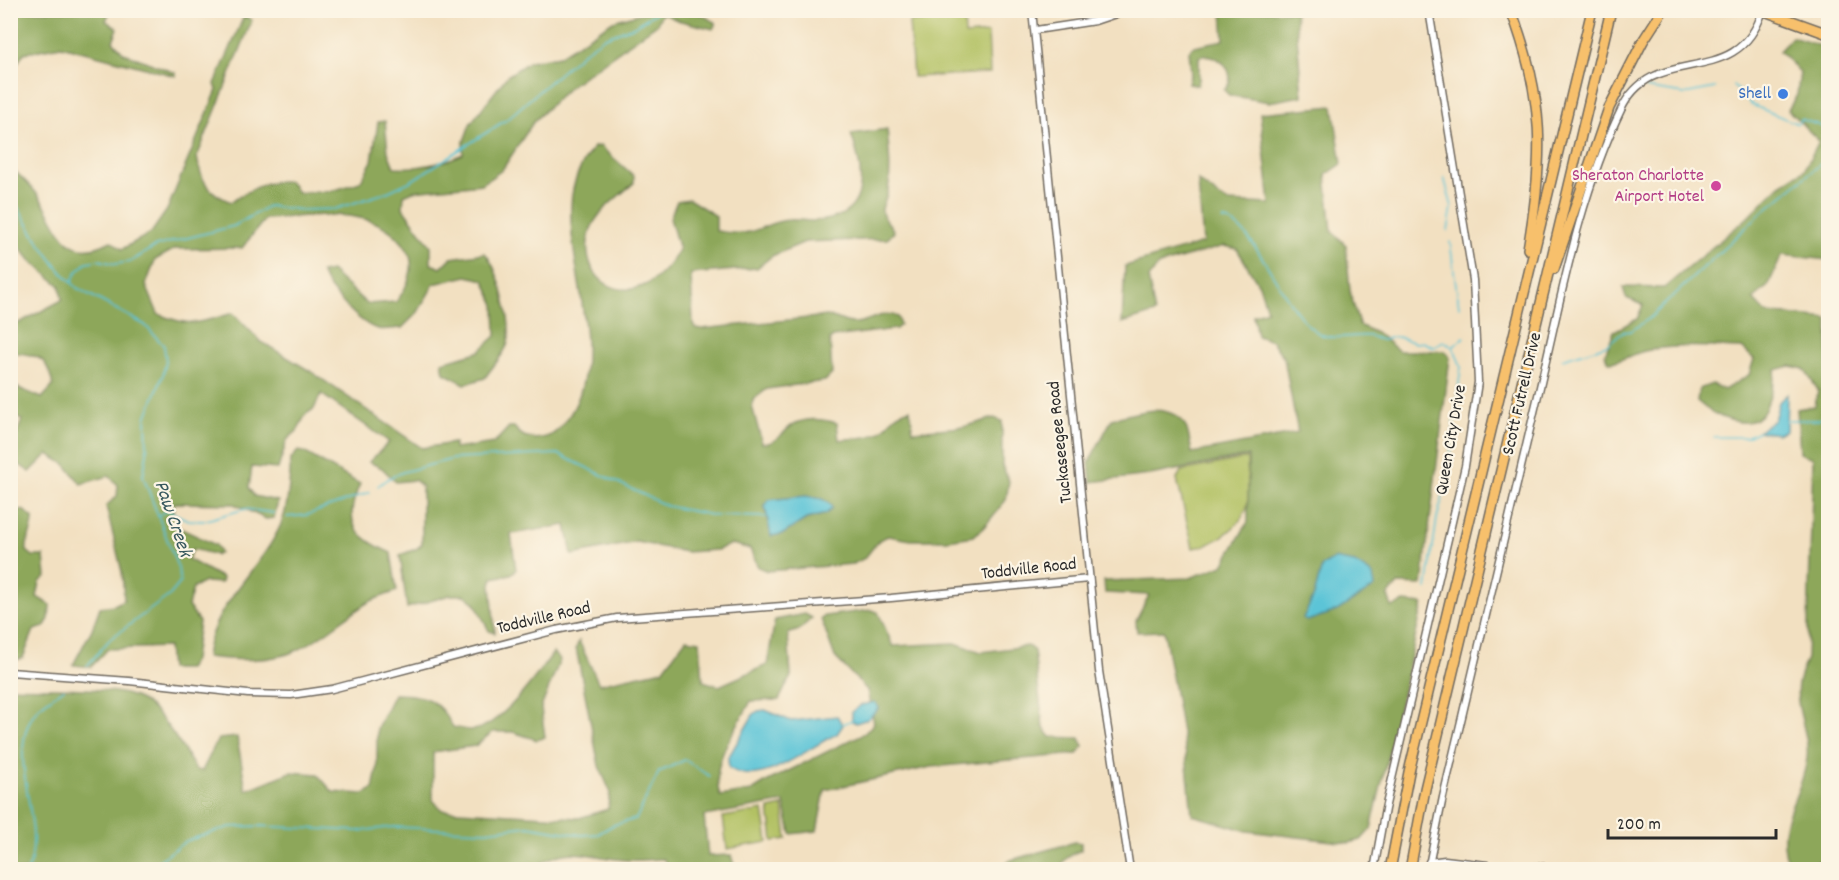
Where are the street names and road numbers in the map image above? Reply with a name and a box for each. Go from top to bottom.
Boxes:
street label: Scott Futrell Drive [1497,330,1549,458]
street label: Tuckaseegee Road [1042,380,1080,504]
street label: Queen City Drive [1430,383,1474,497]
street label: Toddville Road [980,553,1078,587]
street label: Toddville Road [495,596,593,642]

